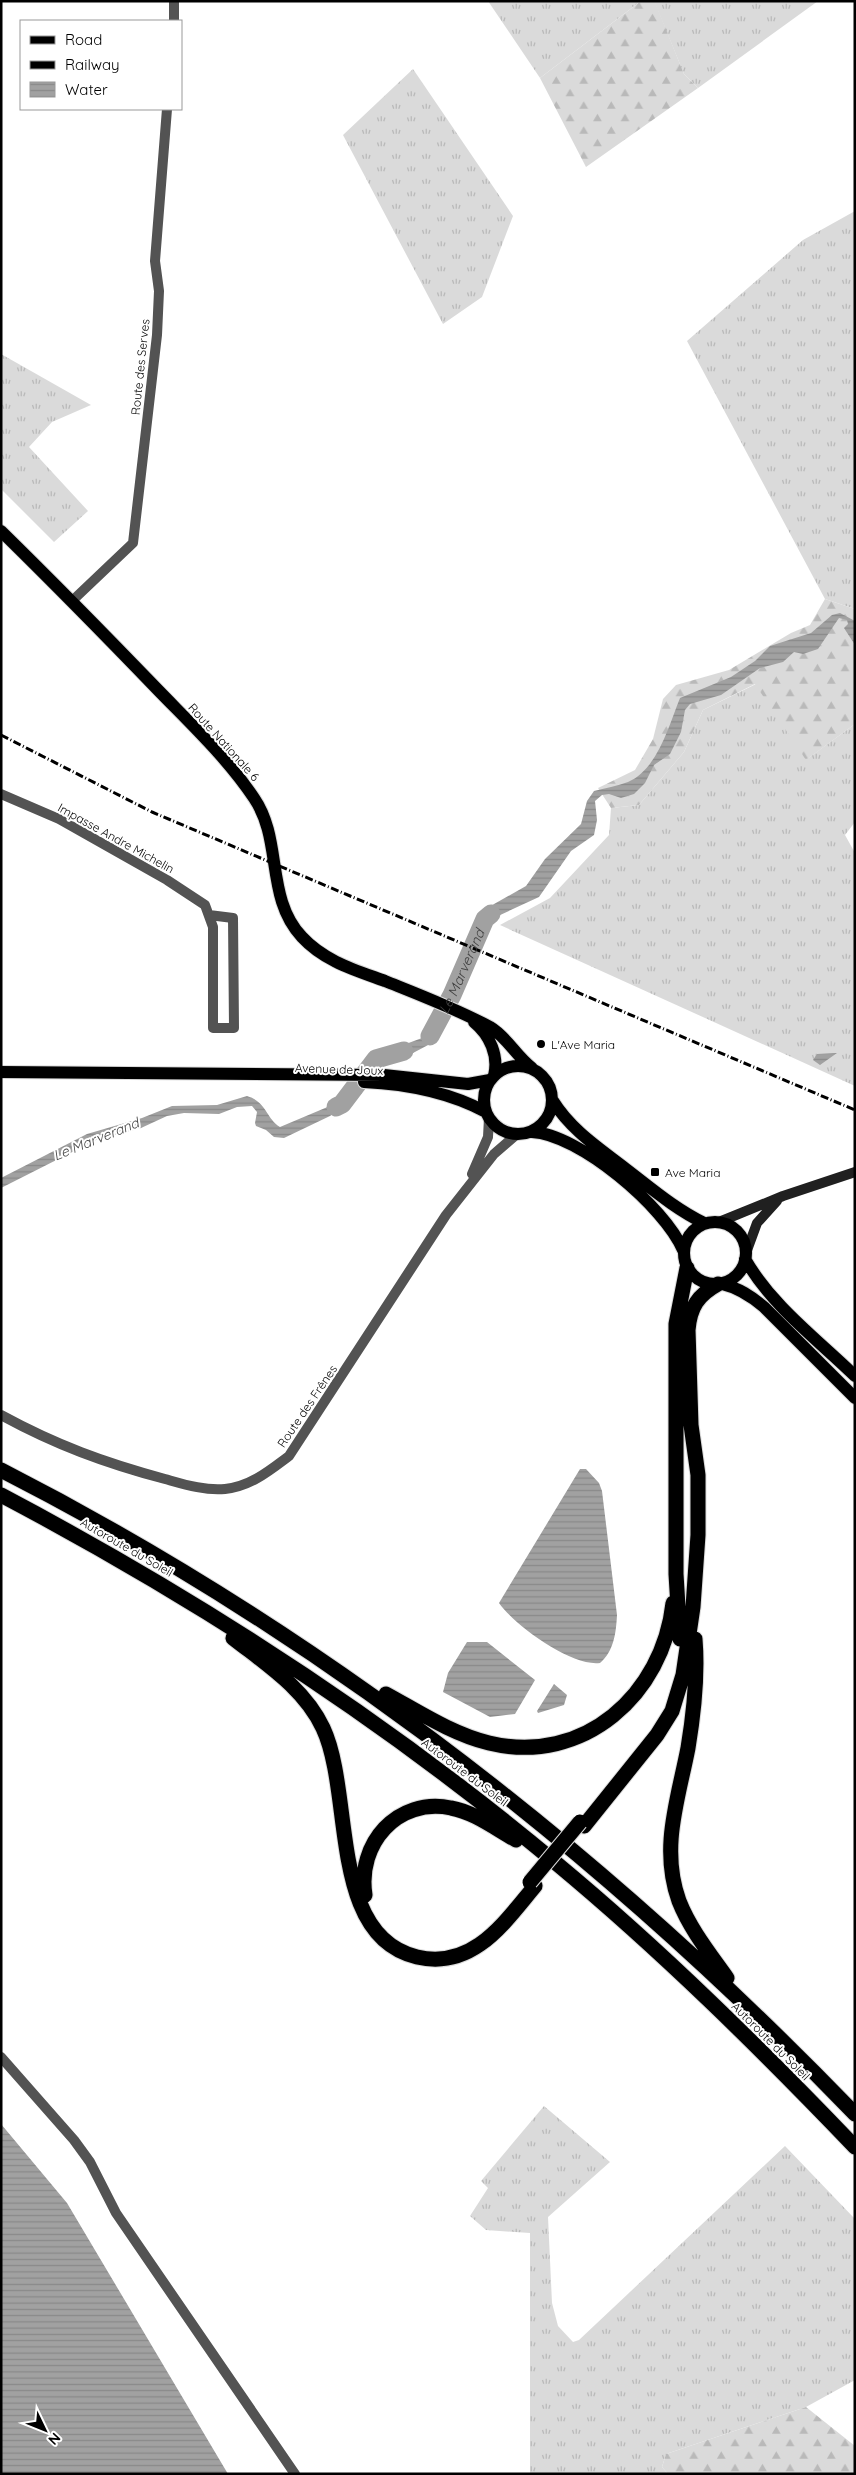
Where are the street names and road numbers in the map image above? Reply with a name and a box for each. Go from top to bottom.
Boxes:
street label: Route des Serves [127,318,153,416]
street label: Route Nationale 6 [185,700,263,784]
street label: Impasse Andre Michelin [55,800,177,876]
street label: Avenue de Joux [295,1060,384,1078]
street label: Route des Frênes [274,1362,340,1450]
street label: Autoroute du Soleil [78,1514,176,1580]
street label: Autoroute du Soleil [419,1735,511,1809]
street label: Autoroute du Soleil [729,1999,813,2083]

